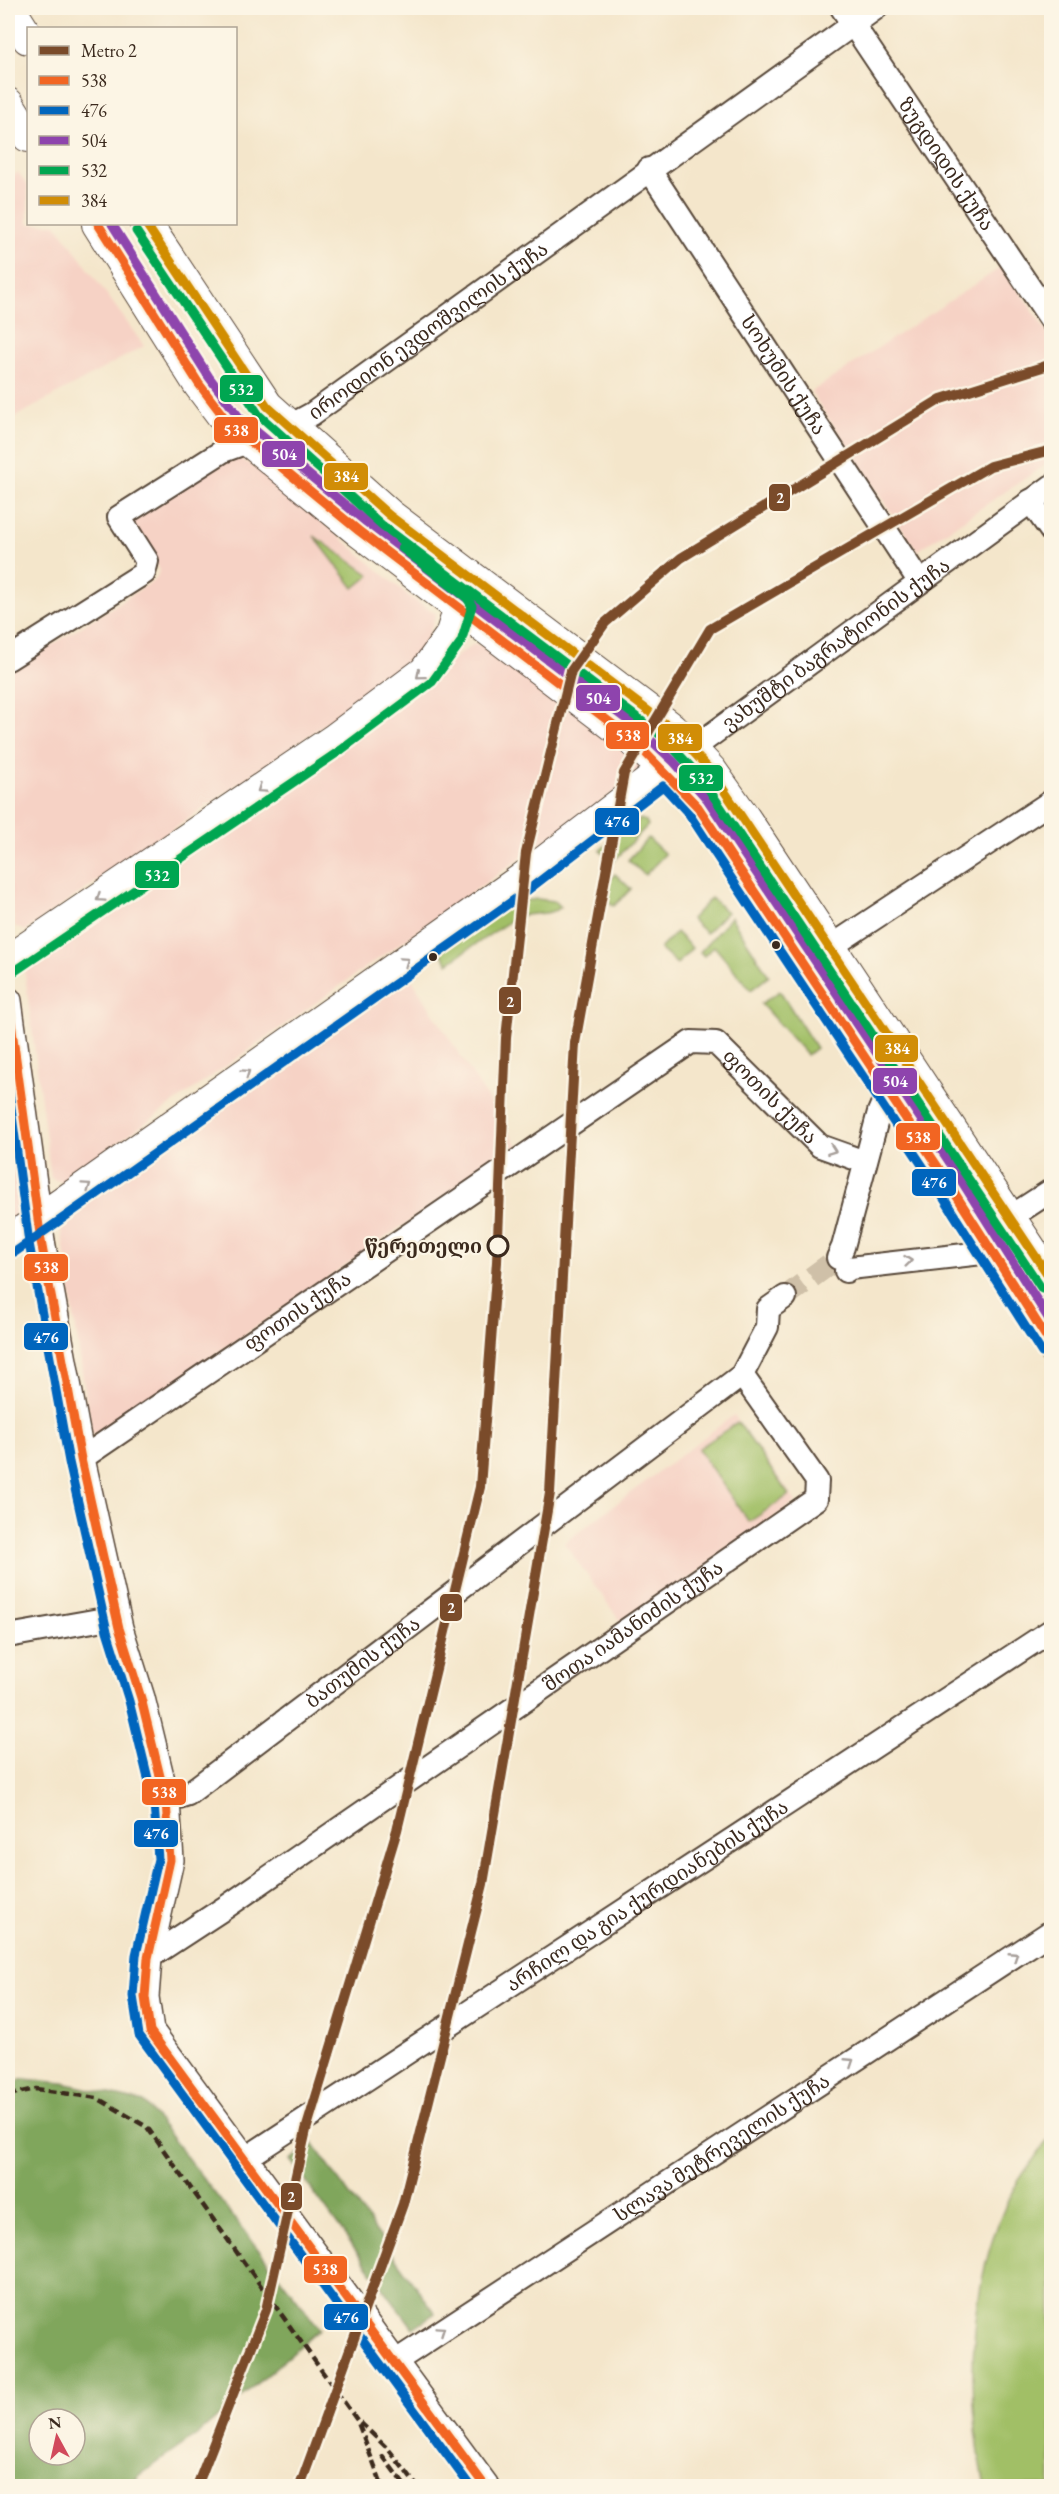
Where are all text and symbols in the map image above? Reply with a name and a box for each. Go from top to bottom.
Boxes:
legend [27,27,237,225]
text: Metro 2 [81,39,137,62]
text: 538 [81,69,107,92]
street label: ზუგდიდის ქუჩა [893,93,1001,236]
text: 476 [81,99,107,122]
text: 504 [81,129,107,152]
text: 532 [81,159,107,182]
text: 384 [81,189,107,212]
street label: იროდიონ ევდოშვილის ქუჩა [303,235,553,426]
street label: სოხუმის ქუჩა [735,310,833,440]
line badge: 532 [219,374,264,403]
text: 532 [228,379,254,400]
line badge: 538 [213,416,259,444]
text: 538 [223,420,249,441]
line badge: 504 [261,440,306,468]
text: 504 [271,444,297,465]
line badge: 384 [323,462,369,491]
text: 384 [333,466,359,487]
line badge: 2 [768,483,791,512]
text: 2 [776,487,785,508]
street label: ვახუშტი ბაგრატიონის ქუჩა [717,552,955,736]
one-way arrow [416,668,427,679]
line badge: 504 [575,684,621,712]
text: 504 [585,688,611,709]
line badge: 538 [605,721,650,750]
line badge: 384 [657,723,703,752]
text: 538 [615,725,641,746]
text: 384 [667,728,693,749]
line badge: 532 [678,764,724,792]
text: 532 [688,768,714,789]
one-way arrow [257,782,268,793]
line badge: 476 [594,807,640,836]
text: 476 [604,811,630,832]
line badge: 532 [134,860,180,889]
text: 532 [144,865,170,886]
one-way arrow [95,891,106,902]
unlabelled marker [770,939,782,951]
unlabelled marker [427,951,439,963]
one-way arrow [399,957,410,968]
line badge: 2 [498,986,522,1015]
text: 2 [506,991,515,1012]
line badge: 384 [874,1034,919,1063]
text: 384 [884,1038,910,1059]
street label: ფოთის ქუჩა [717,1044,823,1149]
line badge: 504 [872,1067,918,1095]
one-way arrow [239,1069,250,1080]
text: 504 [882,1071,908,1092]
line badge: 538 [895,1122,941,1151]
text: 538 [905,1127,931,1148]
one-way arrow [827,1143,837,1156]
line badge: 476 [911,1168,957,1197]
text: 476 [921,1172,947,1193]
one-way arrow [80,1182,91,1193]
place label: წერეთელი [365,1233,482,1259]
marker: წერეთელი [487,1235,509,1257]
line badge: 538 [23,1253,69,1282]
one-way arrow [903,1256,913,1268]
text: 538 [33,1257,59,1278]
street label: ფოთის ქუჩა [239,1265,356,1357]
line badge: 476 [23,1322,69,1351]
text: 476 [33,1327,59,1348]
street label: შოთა იამანიძის ქუჩა [538,1554,728,1697]
line badge: 2 [439,1593,463,1622]
text: 2 [447,1597,456,1618]
street label: ბათუმის ქუჩა [300,1610,425,1714]
line badge: 538 [141,1778,187,1806]
text: 538 [151,1782,177,1803]
street label: არჩილ და გია ქურდიანების ქუჩა [501,1793,793,1997]
line badge: 476 [133,1819,179,1848]
text: 476 [143,1823,169,1844]
one-way arrow [1007,1952,1018,1963]
one-way arrow [844,2059,855,2070]
street label: სლავა მეტრეველის ქუჩა [609,2067,834,2228]
line badge: 2 [280,2182,303,2211]
text: 2 [287,2186,296,2207]
line badge: 538 [303,2255,348,2284]
text: 538 [312,2259,338,2280]
line badge: 476 [323,2303,369,2331]
text: 476 [333,2307,359,2328]
one-way arrow [434,2326,445,2337]
north arrow [27,2407,87,2467]
text: N [47,2411,63,2434]

